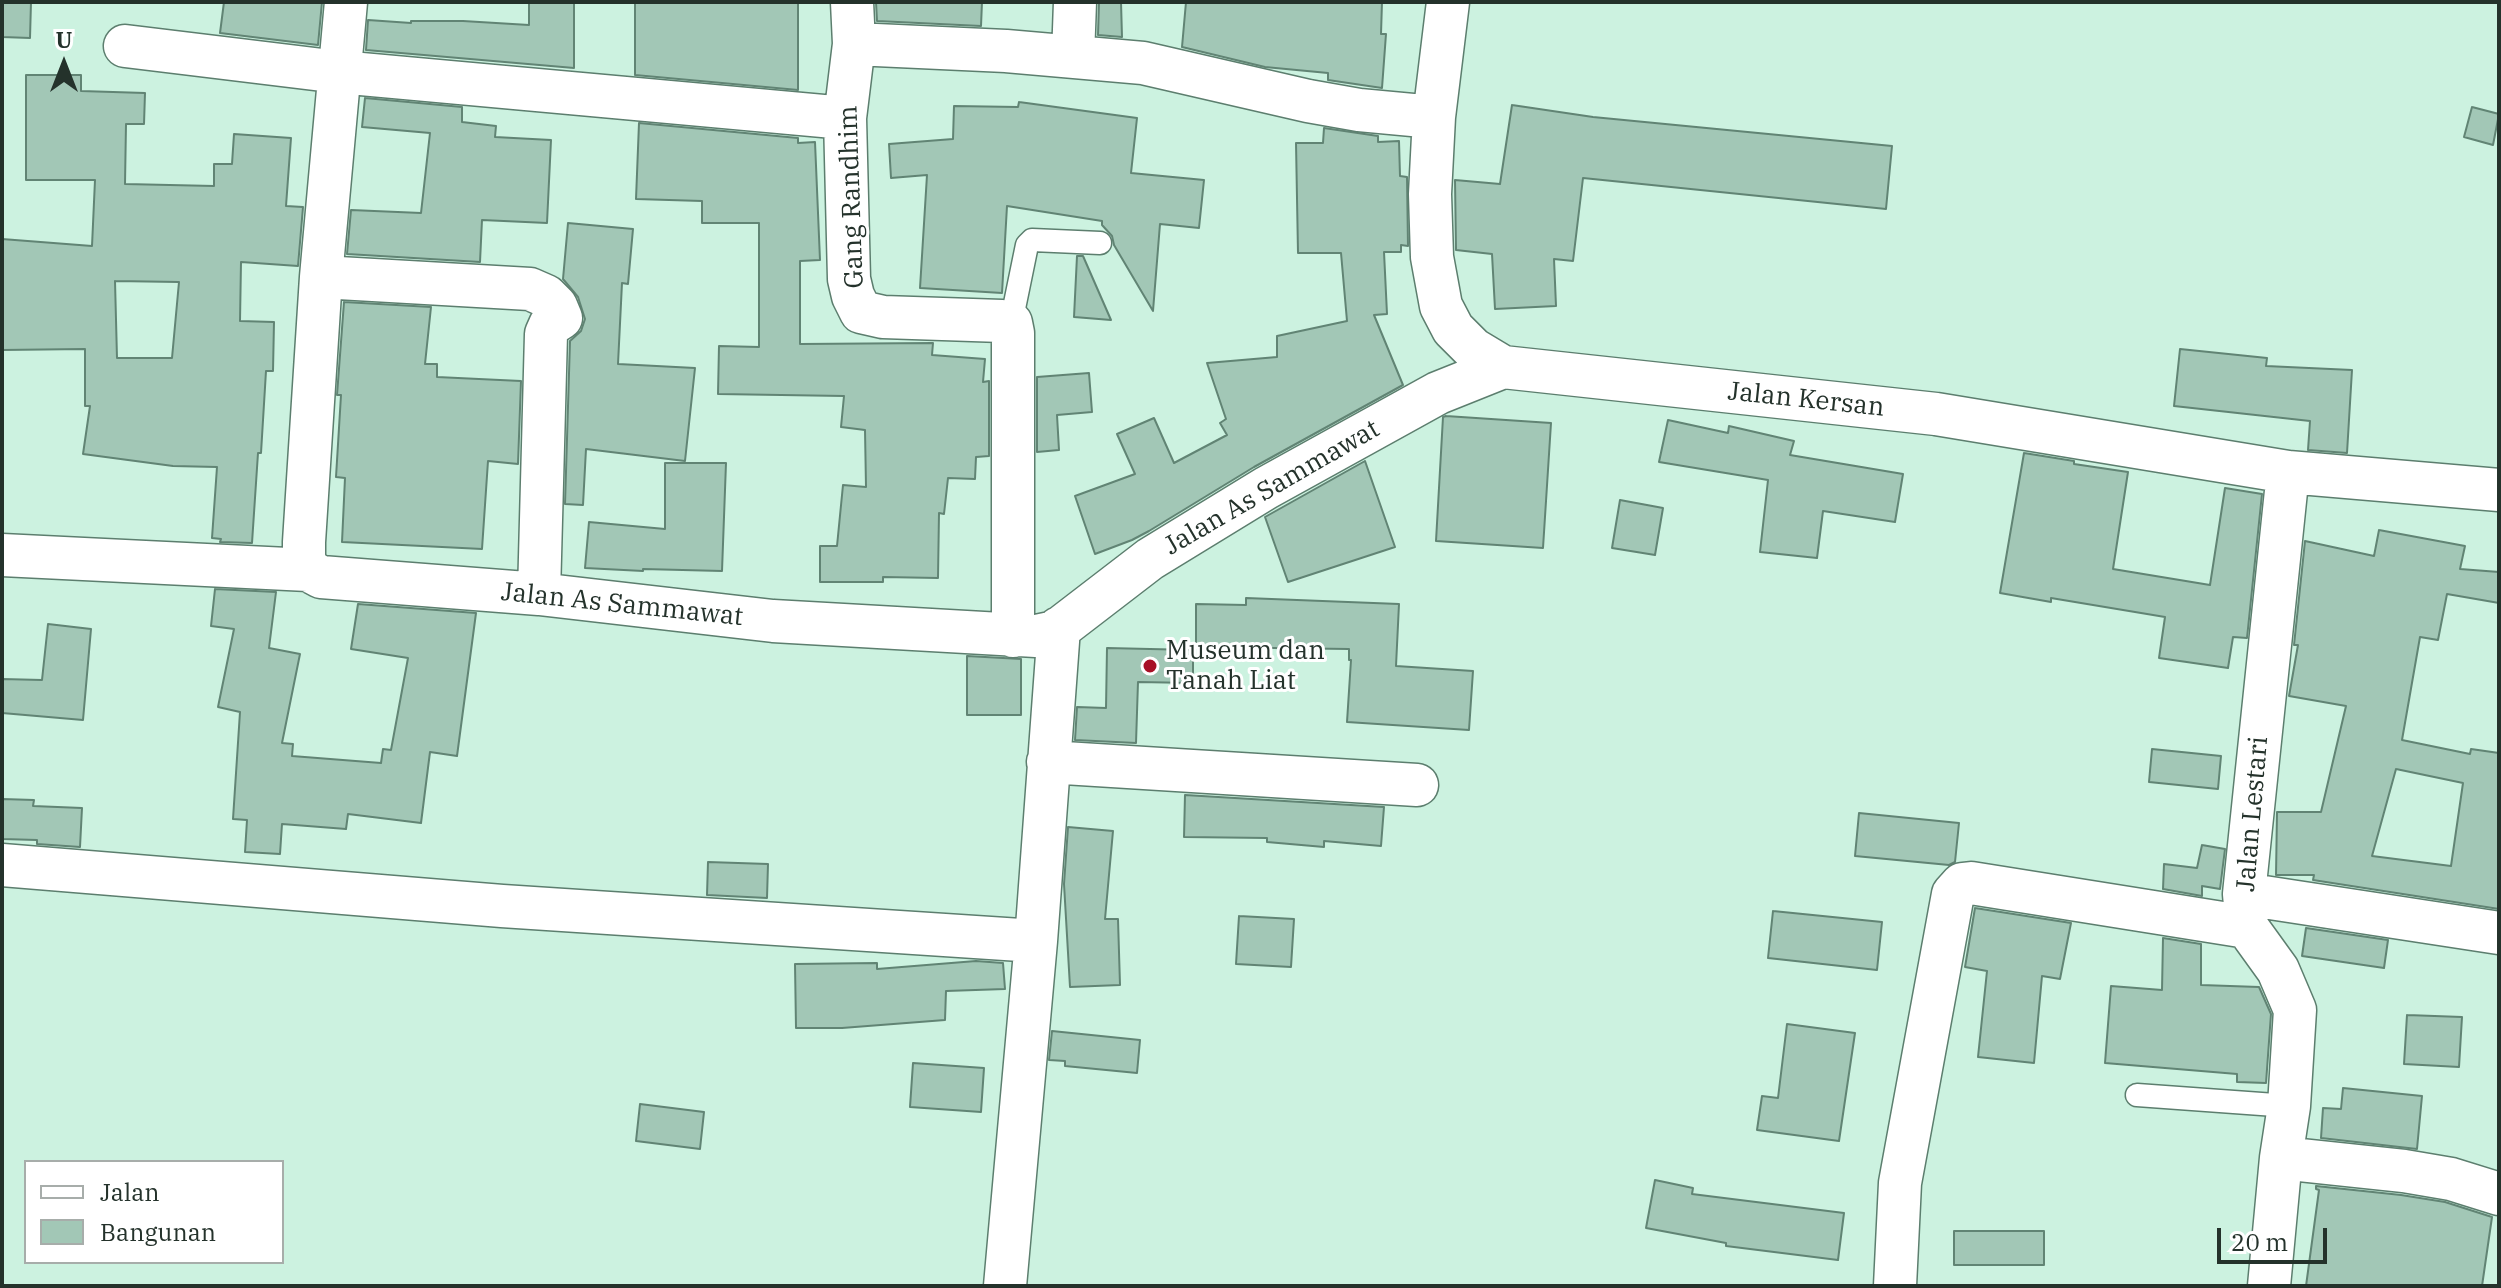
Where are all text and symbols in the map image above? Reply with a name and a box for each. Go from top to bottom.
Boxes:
north arrow [24,24,104,104]
text: U [56,25,72,54]
street label: Gang Randhim [833,105,871,289]
street label: Jalan Kersan [1726,376,1886,424]
street label: Jalan As Sammawat [1159,414,1385,562]
street label: Jalan As Sammawat [499,577,745,633]
place label: Museum dan Tanah Liat [1166,635,1325,696]
marker: Museum dan Tanah Liat [1141,657,1159,675]
street label: Jalan Lestari [2231,735,2275,893]
legend [24,1160,284,1264]
text: Jalan [100,1176,160,1208]
scale bar [2221,1212,2331,1262]
text: Bangunan [100,1216,216,1248]
text: 20 m [2231,1226,2288,1258]

